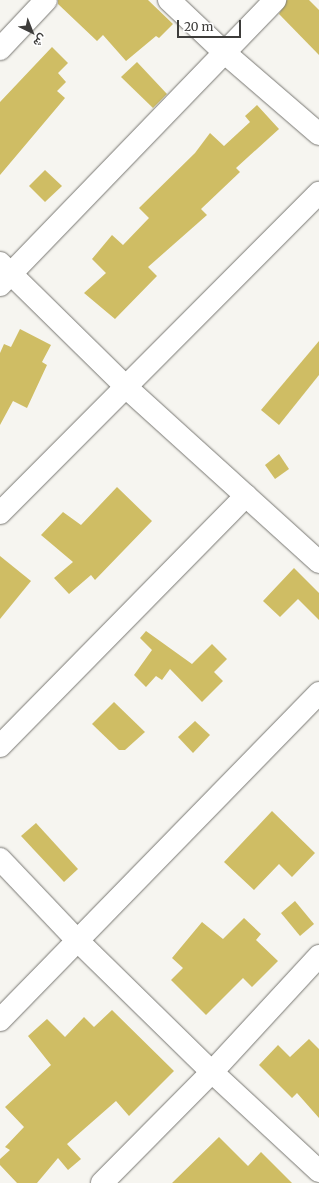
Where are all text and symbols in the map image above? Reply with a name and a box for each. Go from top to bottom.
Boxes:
north arrow [12,12,52,52]
scale bar [179,12,243,38]
text: 20 m [184,19,213,34]
text: ش [31,31,50,50]

